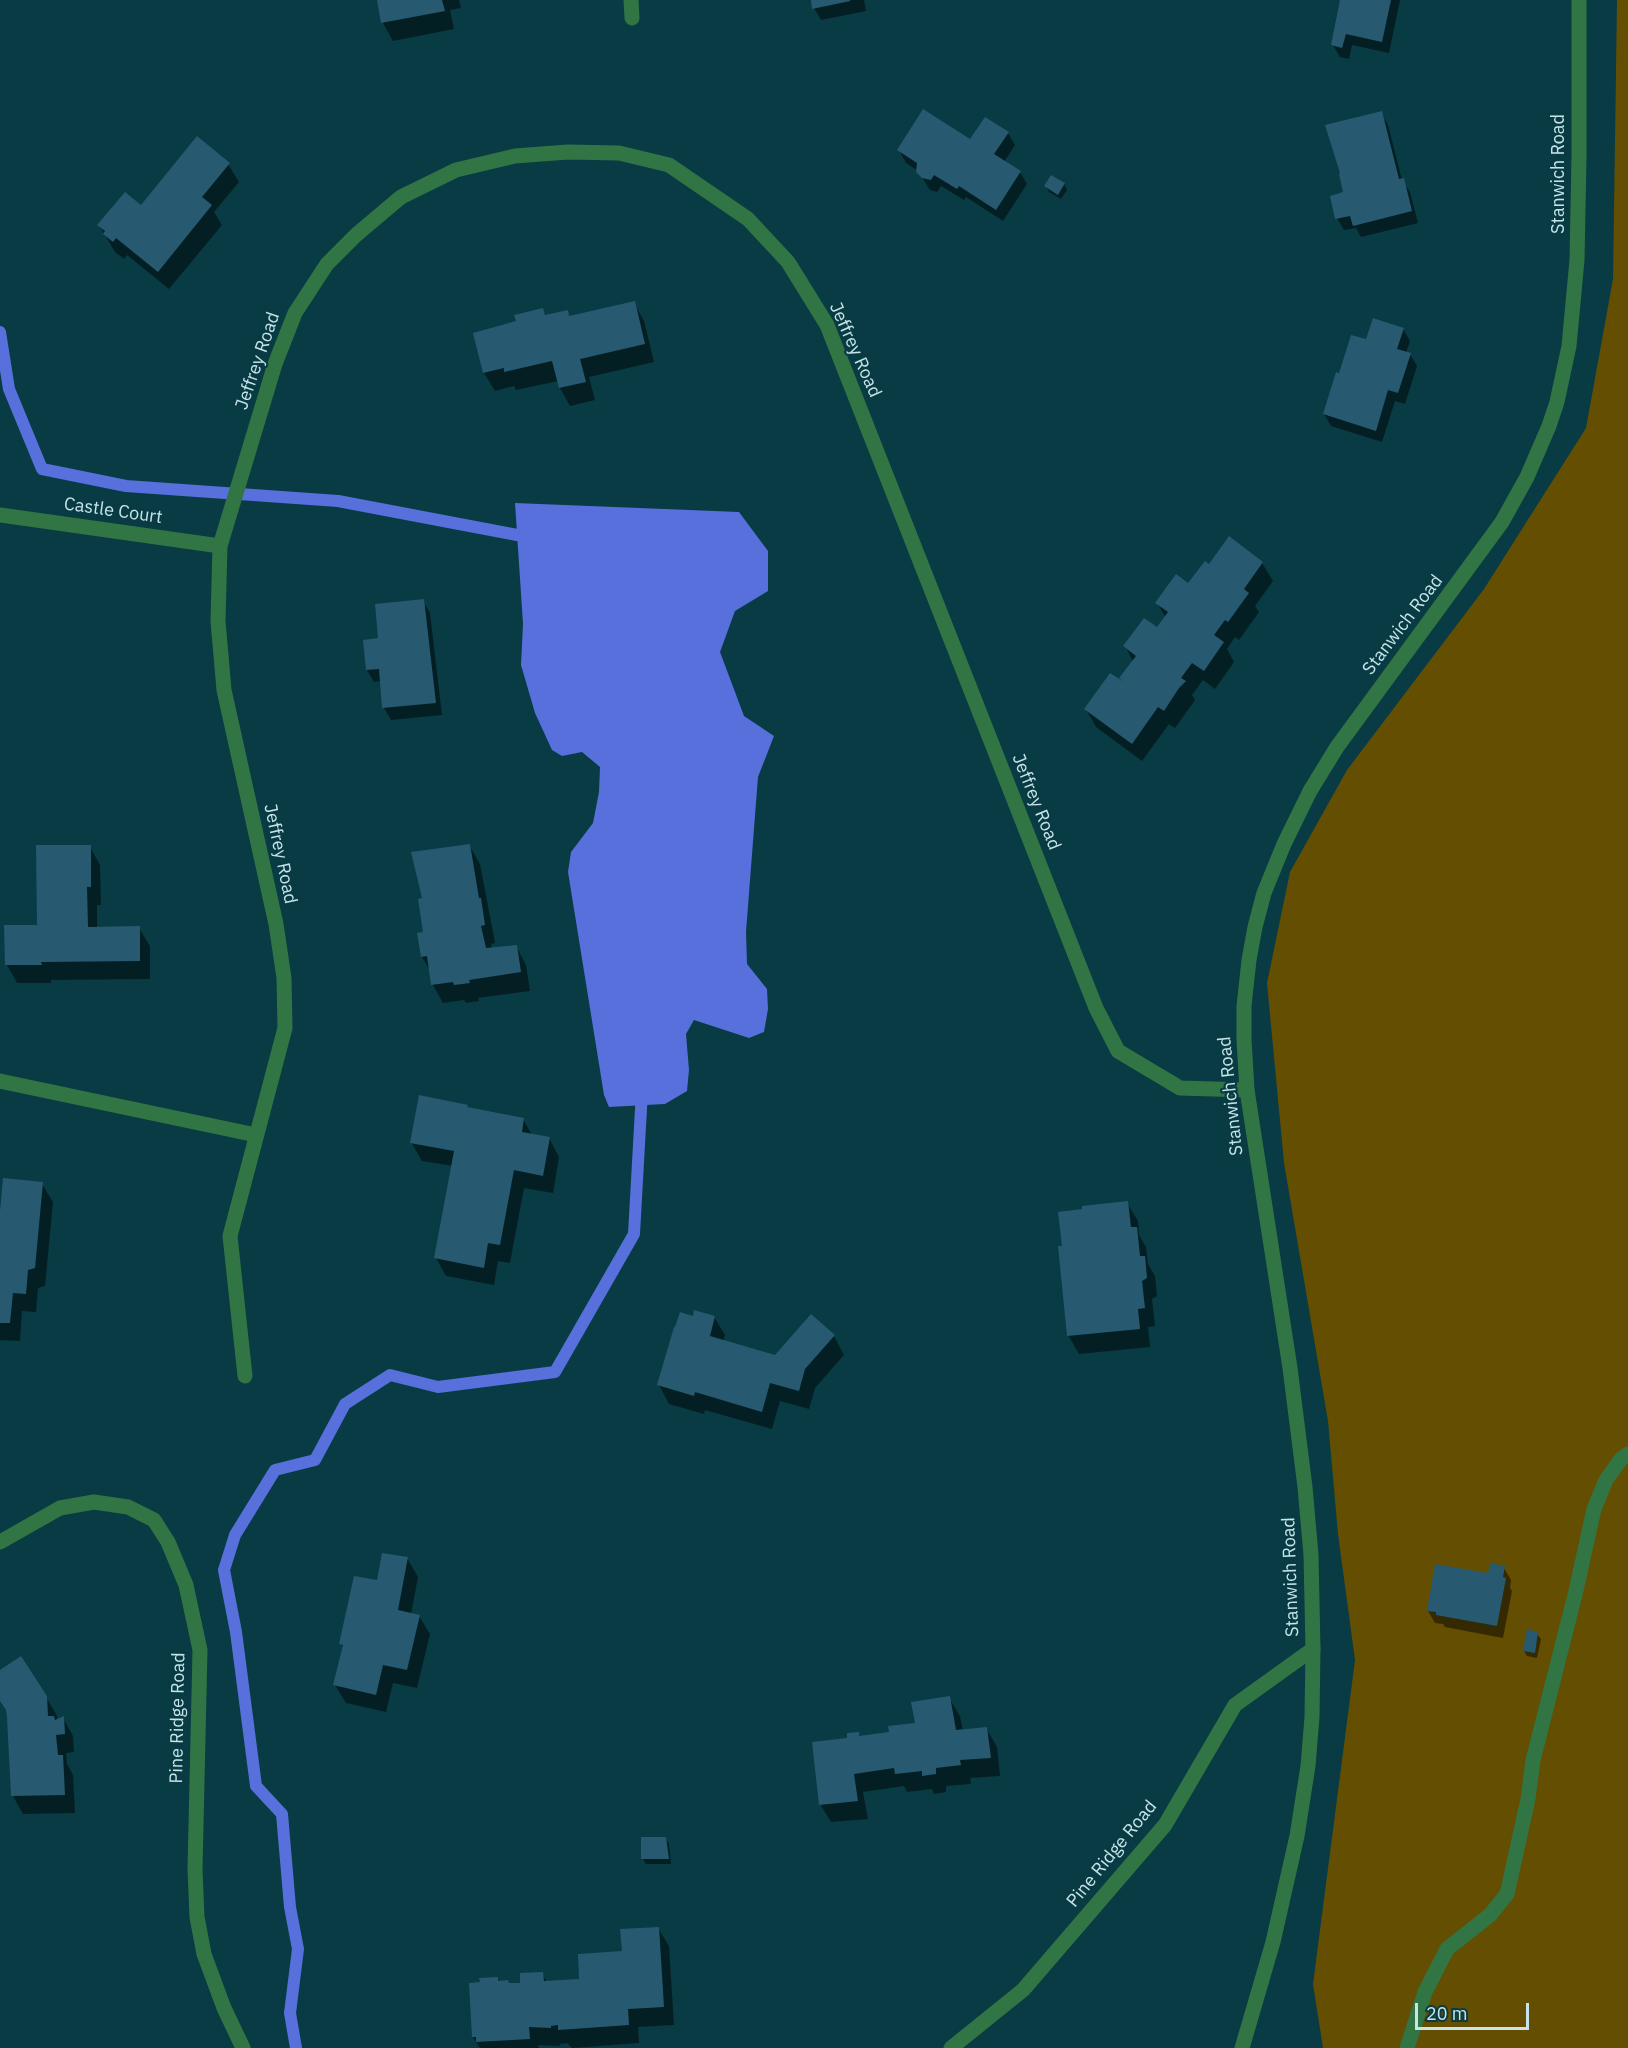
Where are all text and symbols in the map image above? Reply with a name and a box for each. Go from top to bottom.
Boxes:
street label: Stanwich Road [1548,114,1570,234]
street label: Jeffrey Road [824,299,886,401]
street label: Jeffrey Road [231,309,285,413]
street label: Castle Court [62,493,164,529]
street label: Stanwich Road [1358,571,1448,679]
street label: Jeffrey Road [1007,751,1065,853]
street label: Jeffrey Road [259,802,301,906]
street label: Stanwich Road [1214,1035,1248,1157]
street label: Stanwich Road [1278,1517,1304,1637]
street label: Pine Ridge Road [166,1652,190,1784]
street label: Pine Ridge Road [1062,1796,1162,1912]
scale bar [1418,1991,1532,2029]
text: 20 m [1426,2002,1468,2025]

